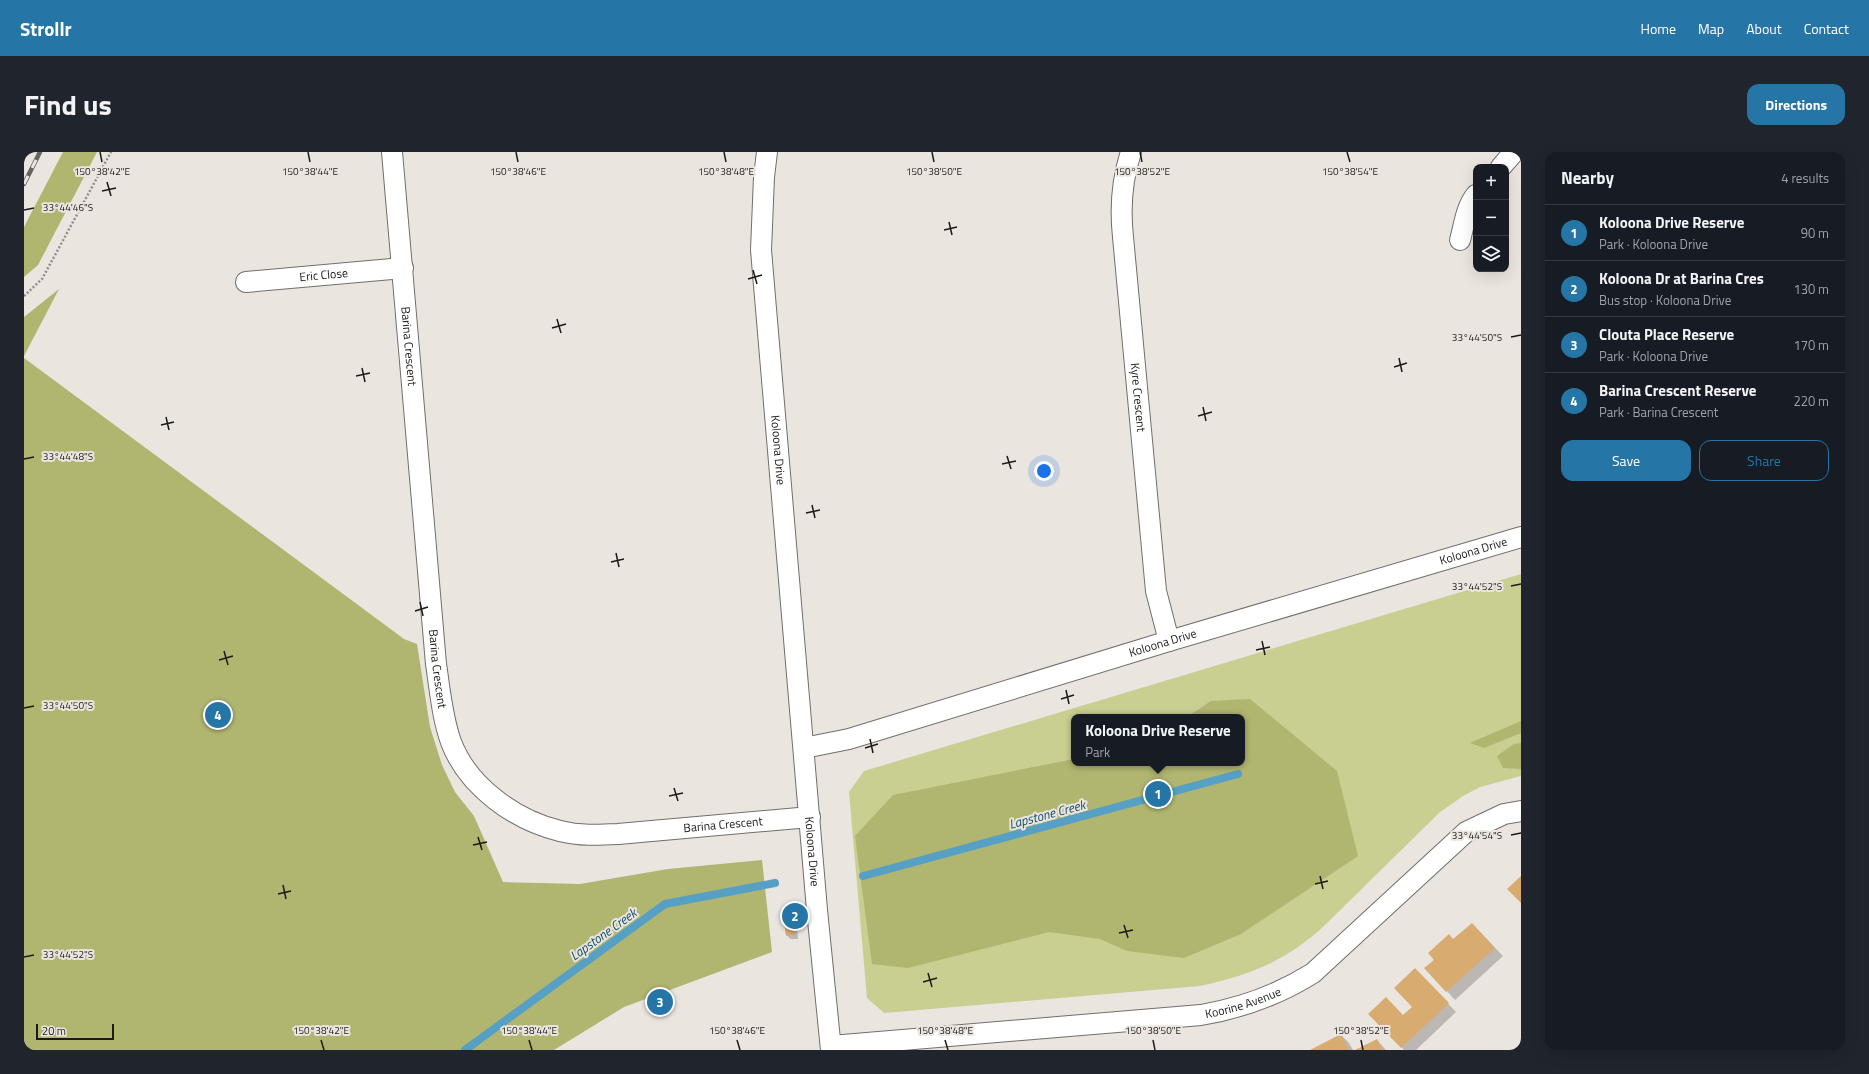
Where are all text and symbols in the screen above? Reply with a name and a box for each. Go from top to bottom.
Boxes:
text: Strollr [20,14,72,43]
text: Home [1641,18,1676,39]
text: Map [1698,18,1724,39]
text: About [1746,18,1782,39]
text: Contact [1804,18,1849,39]
text: Find us [24,83,112,126]
button: Directions [1747,84,1845,125]
text: 150°38'42"E [74,164,131,179]
text: 150°38'44"E [282,164,339,179]
text: 150°38'46"E [490,164,547,179]
text: 150°38'48"E [698,164,755,179]
text: 150°38'50"E [906,164,963,179]
text: 150°38'52"E [1114,164,1171,179]
text: 150°38'54"E [1322,164,1379,179]
map controls [1473,164,1509,272]
button: + [1473,164,1509,200]
text: Nearby [1561,165,1614,191]
text: 4 results [1781,168,1829,188]
text: 33°44'46"S [43,200,93,215]
button: − [1473,200,1509,236]
text: Koloona Drive Reserve [1599,211,1744,234]
text: 1 [1570,223,1578,243]
text: 90 m [1801,223,1829,243]
text: Park · Koloona Drive [1599,234,1708,254]
button: layers [1473,236,1509,272]
street label: Eric Close [299,263,349,286]
text: Koloona Dr at Barina Cres [1599,267,1764,290]
text: 2 [1570,279,1578,299]
text: 130 m [1793,279,1829,299]
text: Bus stop · Koloona Drive [1599,290,1731,310]
street label: Barina Crescent [396,306,422,387]
text: Clouta Place Reserve [1599,323,1734,346]
text: 33°44'50"S [1452,330,1502,345]
text: 3 [1570,335,1578,355]
text: 170 m [1793,335,1829,355]
text: Park · Koloona Drive [1599,346,1708,366]
street label: Kyre Crescent [1126,362,1151,433]
text: Barina Crescent Reserve [1599,379,1756,402]
text: 4 [1570,391,1578,411]
text: 220 m [1793,391,1829,411]
text: Park · Barina Crescent [1599,402,1718,422]
street label: Koloona Drive [766,414,791,486]
button: Save [1561,440,1691,481]
button: Share [1699,440,1829,481]
text: 33°44'48"S [43,449,93,464]
your location [1034,461,1054,481]
street label: Koloona Drive [1437,532,1509,570]
text: 33°44'52"S [1452,579,1502,594]
street label: Koloona Drive [1126,623,1199,662]
street label: Barina Crescent [424,629,452,711]
text: 33°44'50"S [43,698,93,713]
pin: 4 [205,700,231,730]
popup [1071,714,1245,766]
text: Koloona Drive Reserve [1085,719,1231,742]
text: Park [1085,742,1110,762]
pin: 1 [1145,779,1171,809]
water label: Lapstone Creek [1007,794,1090,834]
street label: Barina Crescent [683,811,764,837]
street label: Koloona Drive [800,816,825,887]
text: 33°44'54"S [1452,828,1502,843]
pin: 2 [782,901,808,931]
water label: Lapstone Creek [565,902,642,965]
text: 33°44'52"S [43,947,93,962]
street label: Koorine Avenue [1203,982,1284,1023]
pin: 3 [647,987,673,1017]
scale bar [36,1022,114,1041]
text: 20 m [42,1023,66,1039]
text: 150°38'42"E [293,1023,350,1038]
text: 150°38'44"E [501,1023,558,1038]
text: 150°38'46"E [709,1023,766,1038]
text: 150°38'48"E [917,1023,974,1038]
text: 150°38'50"E [1125,1023,1182,1038]
text: 150°38'52"E [1333,1023,1390,1038]

